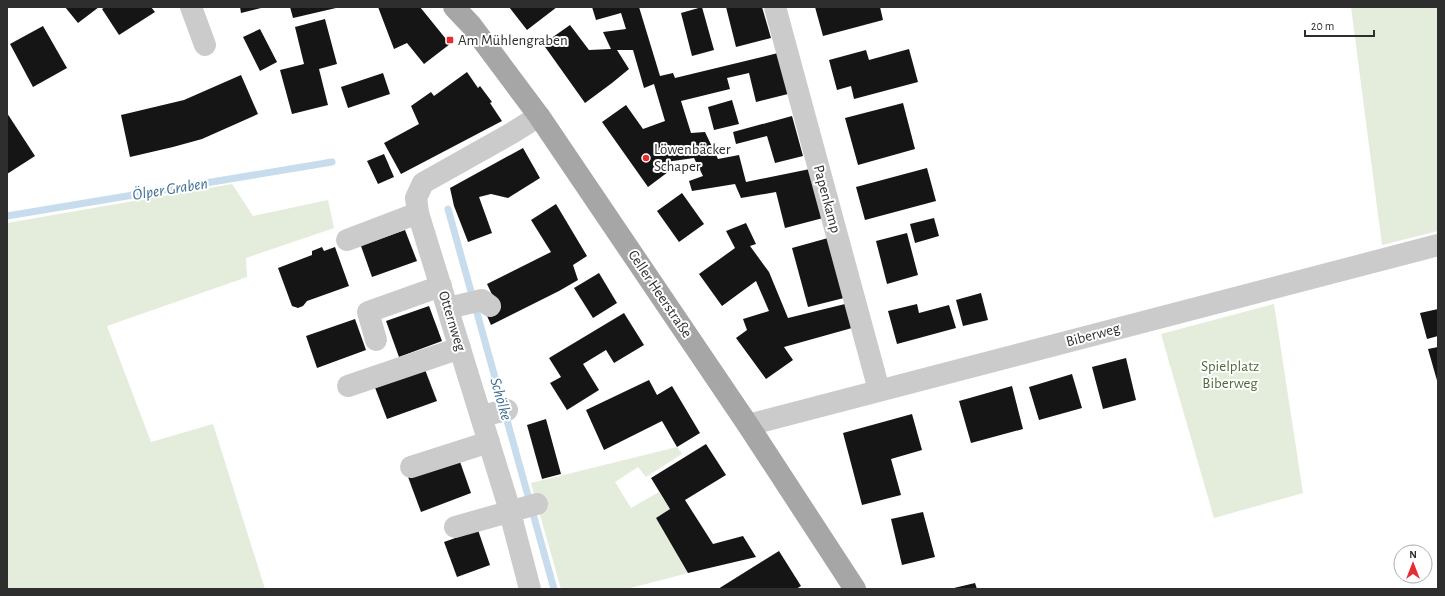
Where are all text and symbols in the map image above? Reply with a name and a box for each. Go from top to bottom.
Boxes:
scale bar [1305,12,1374,38]
text: 20 m [1311,20,1334,32]
place label: Am Mühlengraben [458,33,568,48]
marker: Am Mühlengraben [445,35,455,45]
place label: Löwenbäcker Schaper [654,142,731,174]
marker: Löwenbäcker Schaper [641,153,651,163]
street label: Papenkamp [811,163,843,235]
water label: Ölper Graben [131,173,209,204]
street label: Celler Heerstraße [625,248,695,340]
street label: Otternweg [436,289,468,354]
street label: Biberweg [1064,320,1122,349]
park label: Spielplatz Biberweg [1201,359,1259,391]
water label: Schölke [487,376,515,422]
north arrow [1393,544,1433,584]
text: N [1409,549,1417,560]

